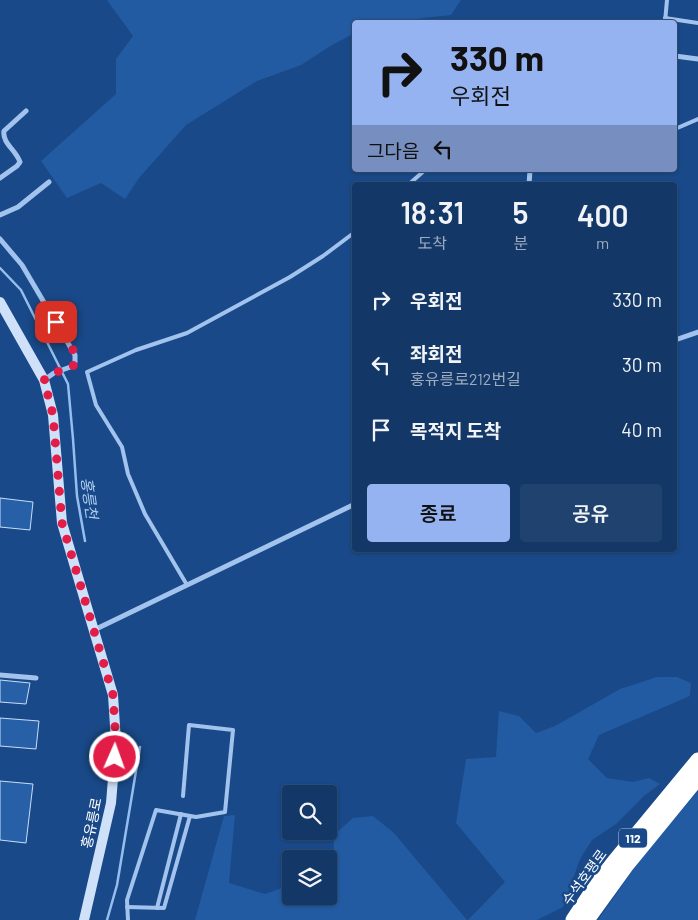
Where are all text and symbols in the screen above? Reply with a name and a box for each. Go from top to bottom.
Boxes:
text: 330 m [450,36,544,78]
icon: right [367,40,432,105]
text: 우회전 [450,82,511,108]
icon: left [429,135,457,163]
text: 그다음 [367,139,419,162]
text: 18:31 [400,194,464,230]
text: 5 [513,194,528,230]
text: 400 [577,197,629,233]
text: 도착 [418,233,447,252]
text: 분 [513,233,528,252]
text: m [596,233,609,252]
icon: right [367,286,395,314]
text: 330 m [612,288,662,311]
text: 우회전 [410,289,462,312]
pin [35,301,77,343]
icon: arrive [42,308,70,336]
text: 좌회전 [410,342,462,365]
icon: left [367,351,395,379]
text: 30 m [622,353,662,376]
text: 홍유릉로212번길 [410,369,521,388]
icon: arrive [367,416,395,444]
text: 40 m [621,418,662,441]
text: 목적지 도착 [410,419,501,442]
water label: 홍릉천 [78,476,102,522]
button: 종료 [367,484,510,542]
button: 공유 [520,484,662,542]
position arrow [88,730,140,782]
map controls [282,785,337,905]
button: search [282,785,337,840]
street label: 홍유릉로 [77,796,105,850]
road number: 112 [619,828,647,848]
street label: 수석호평로 [558,846,610,908]
button: layers [282,850,337,905]

